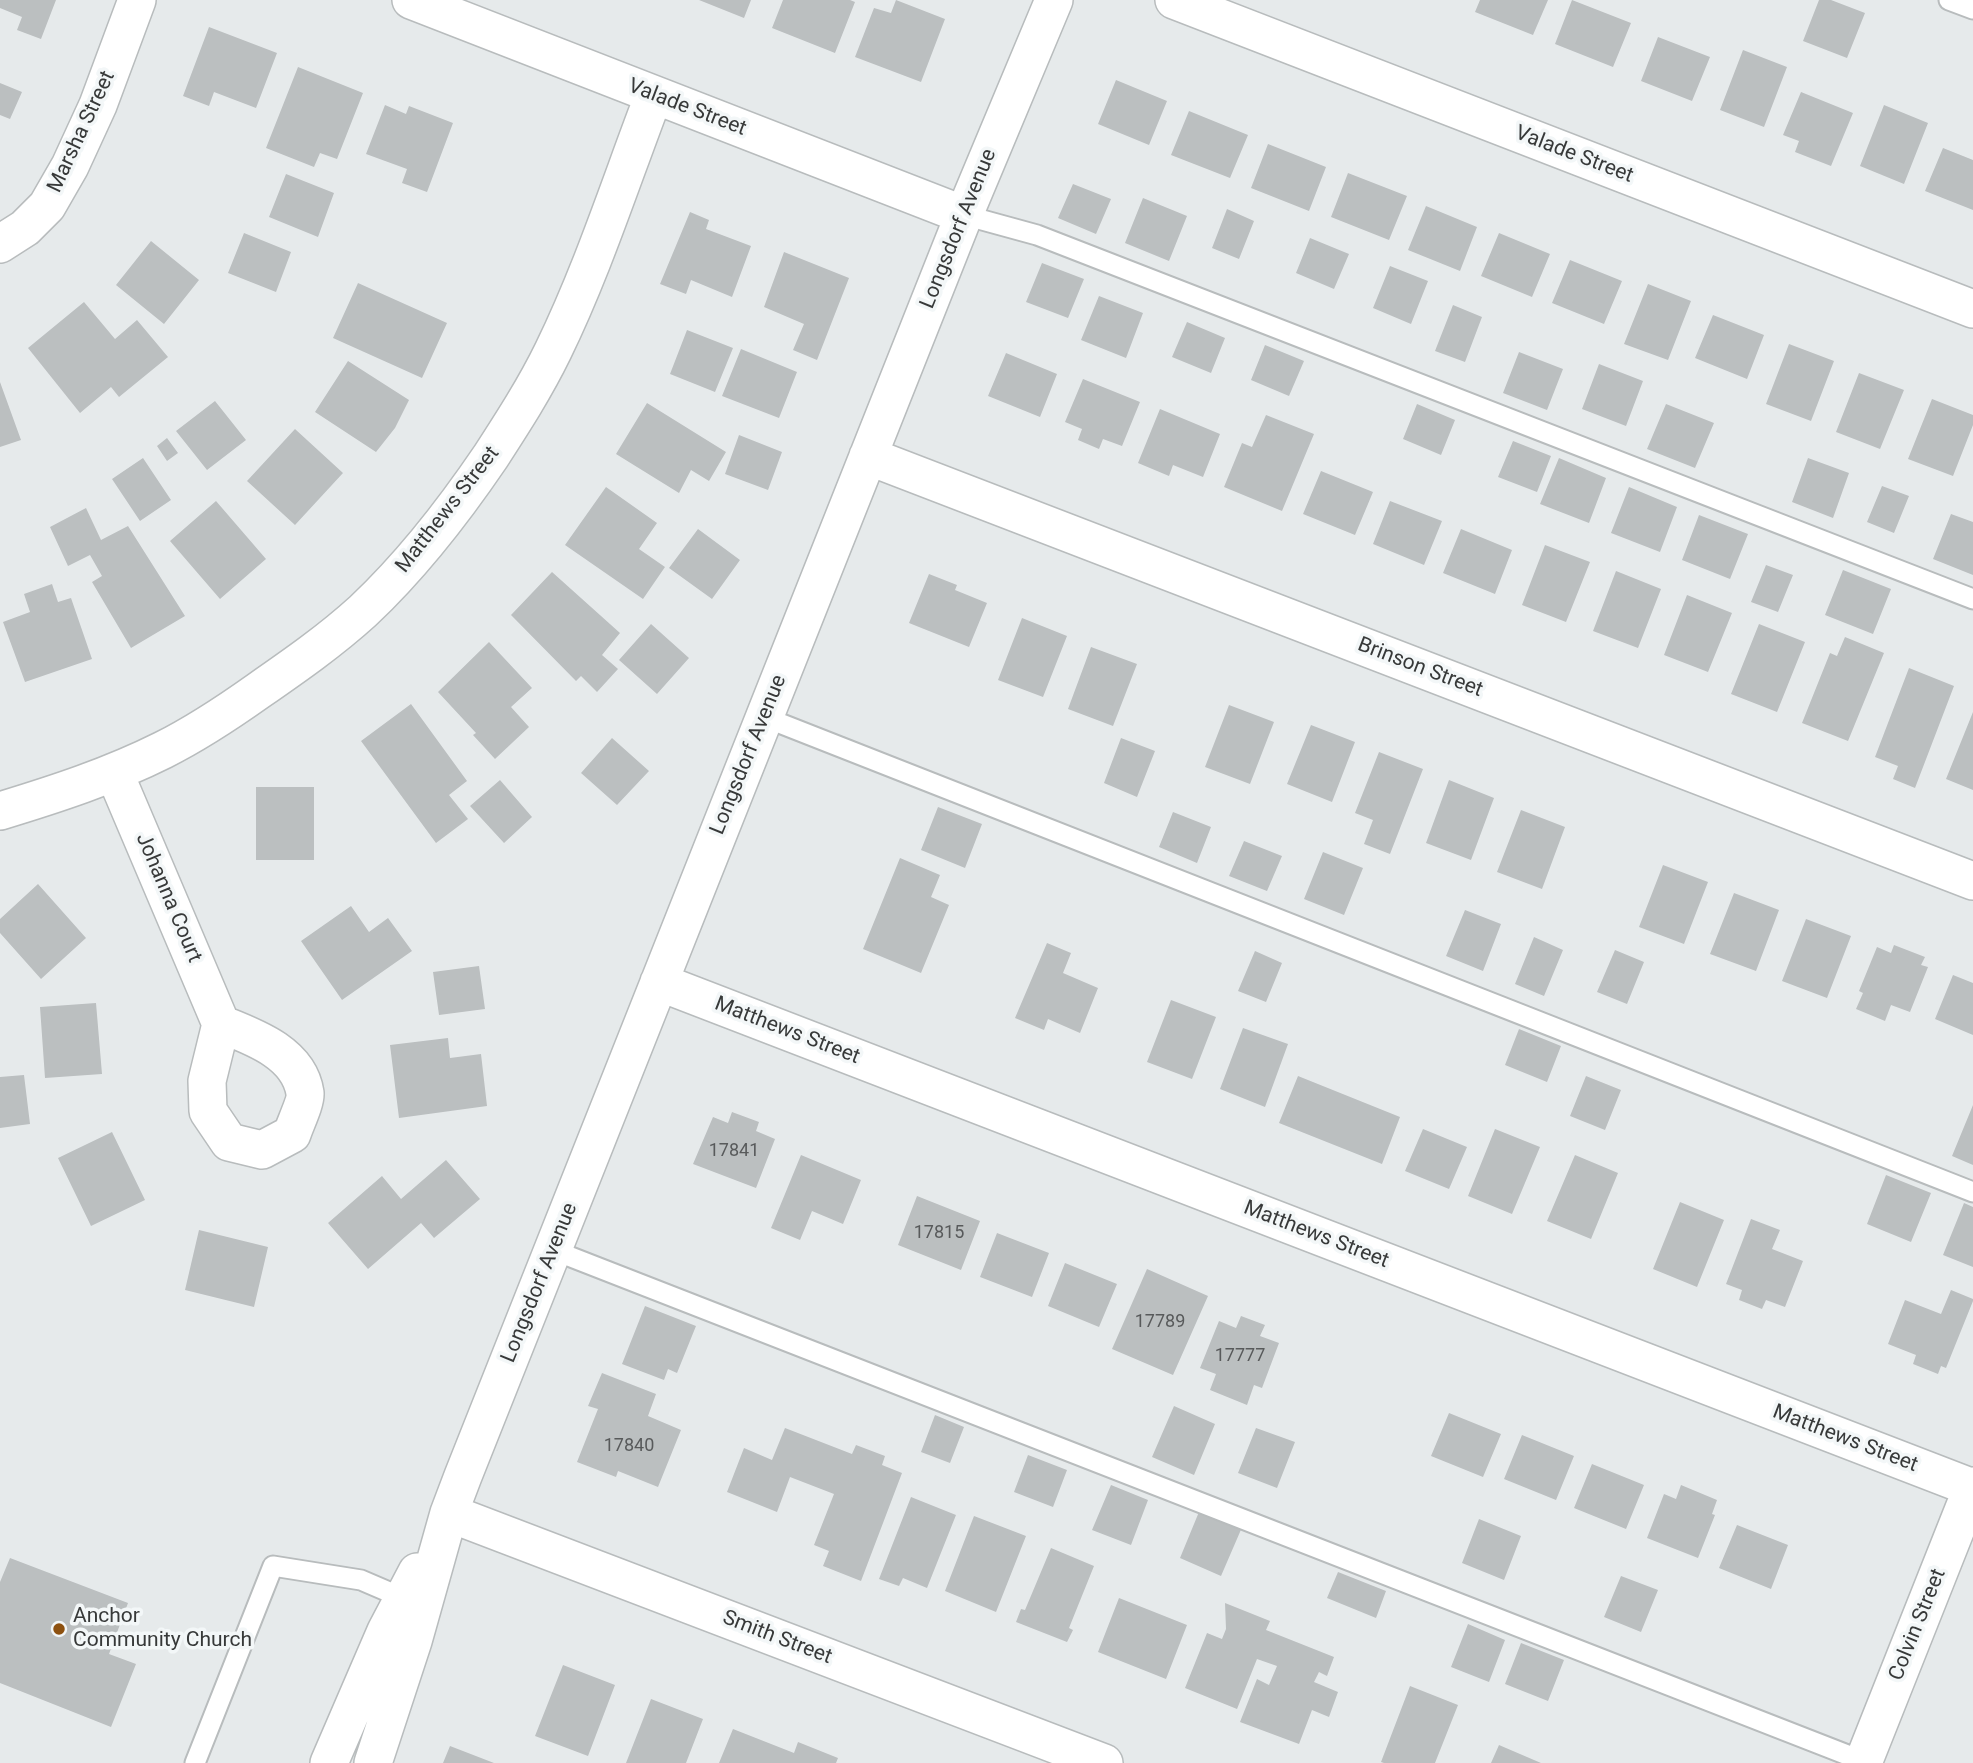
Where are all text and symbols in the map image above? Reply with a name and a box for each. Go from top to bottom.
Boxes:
street label: Marsha Street [43,67,121,197]
street label: Valade Street [624,74,750,142]
street label: Valade Street [1511,121,1637,189]
street label: Longsdorf Avenue [916,146,1002,312]
street label: Matthews Street [391,442,505,578]
street label: Brinson Street [1354,633,1486,703]
street label: Longsdorf Avenue [706,672,792,838]
street label: Johanna Court [129,830,207,966]
street label: Matthews Street [711,992,863,1070]
house number: 17841 [709,1140,759,1162]
street label: Matthews Street [1240,1196,1392,1274]
street label: Longsdorf Avenue [497,1200,583,1366]
house number: 17815 [914,1222,964,1244]
house number: 17789 [1135,1311,1185,1333]
house number: 17777 [1215,1345,1265,1367]
street label: Matthews Street [1769,1400,1921,1478]
house number: 17840 [604,1435,654,1457]
street label: Colvin Street [1884,1565,1952,1685]
place label: Anchor Community Church [73,1604,252,1654]
street label: Smith Street [719,1606,835,1670]
marker: Anchor Community Church [51,1621,67,1637]

